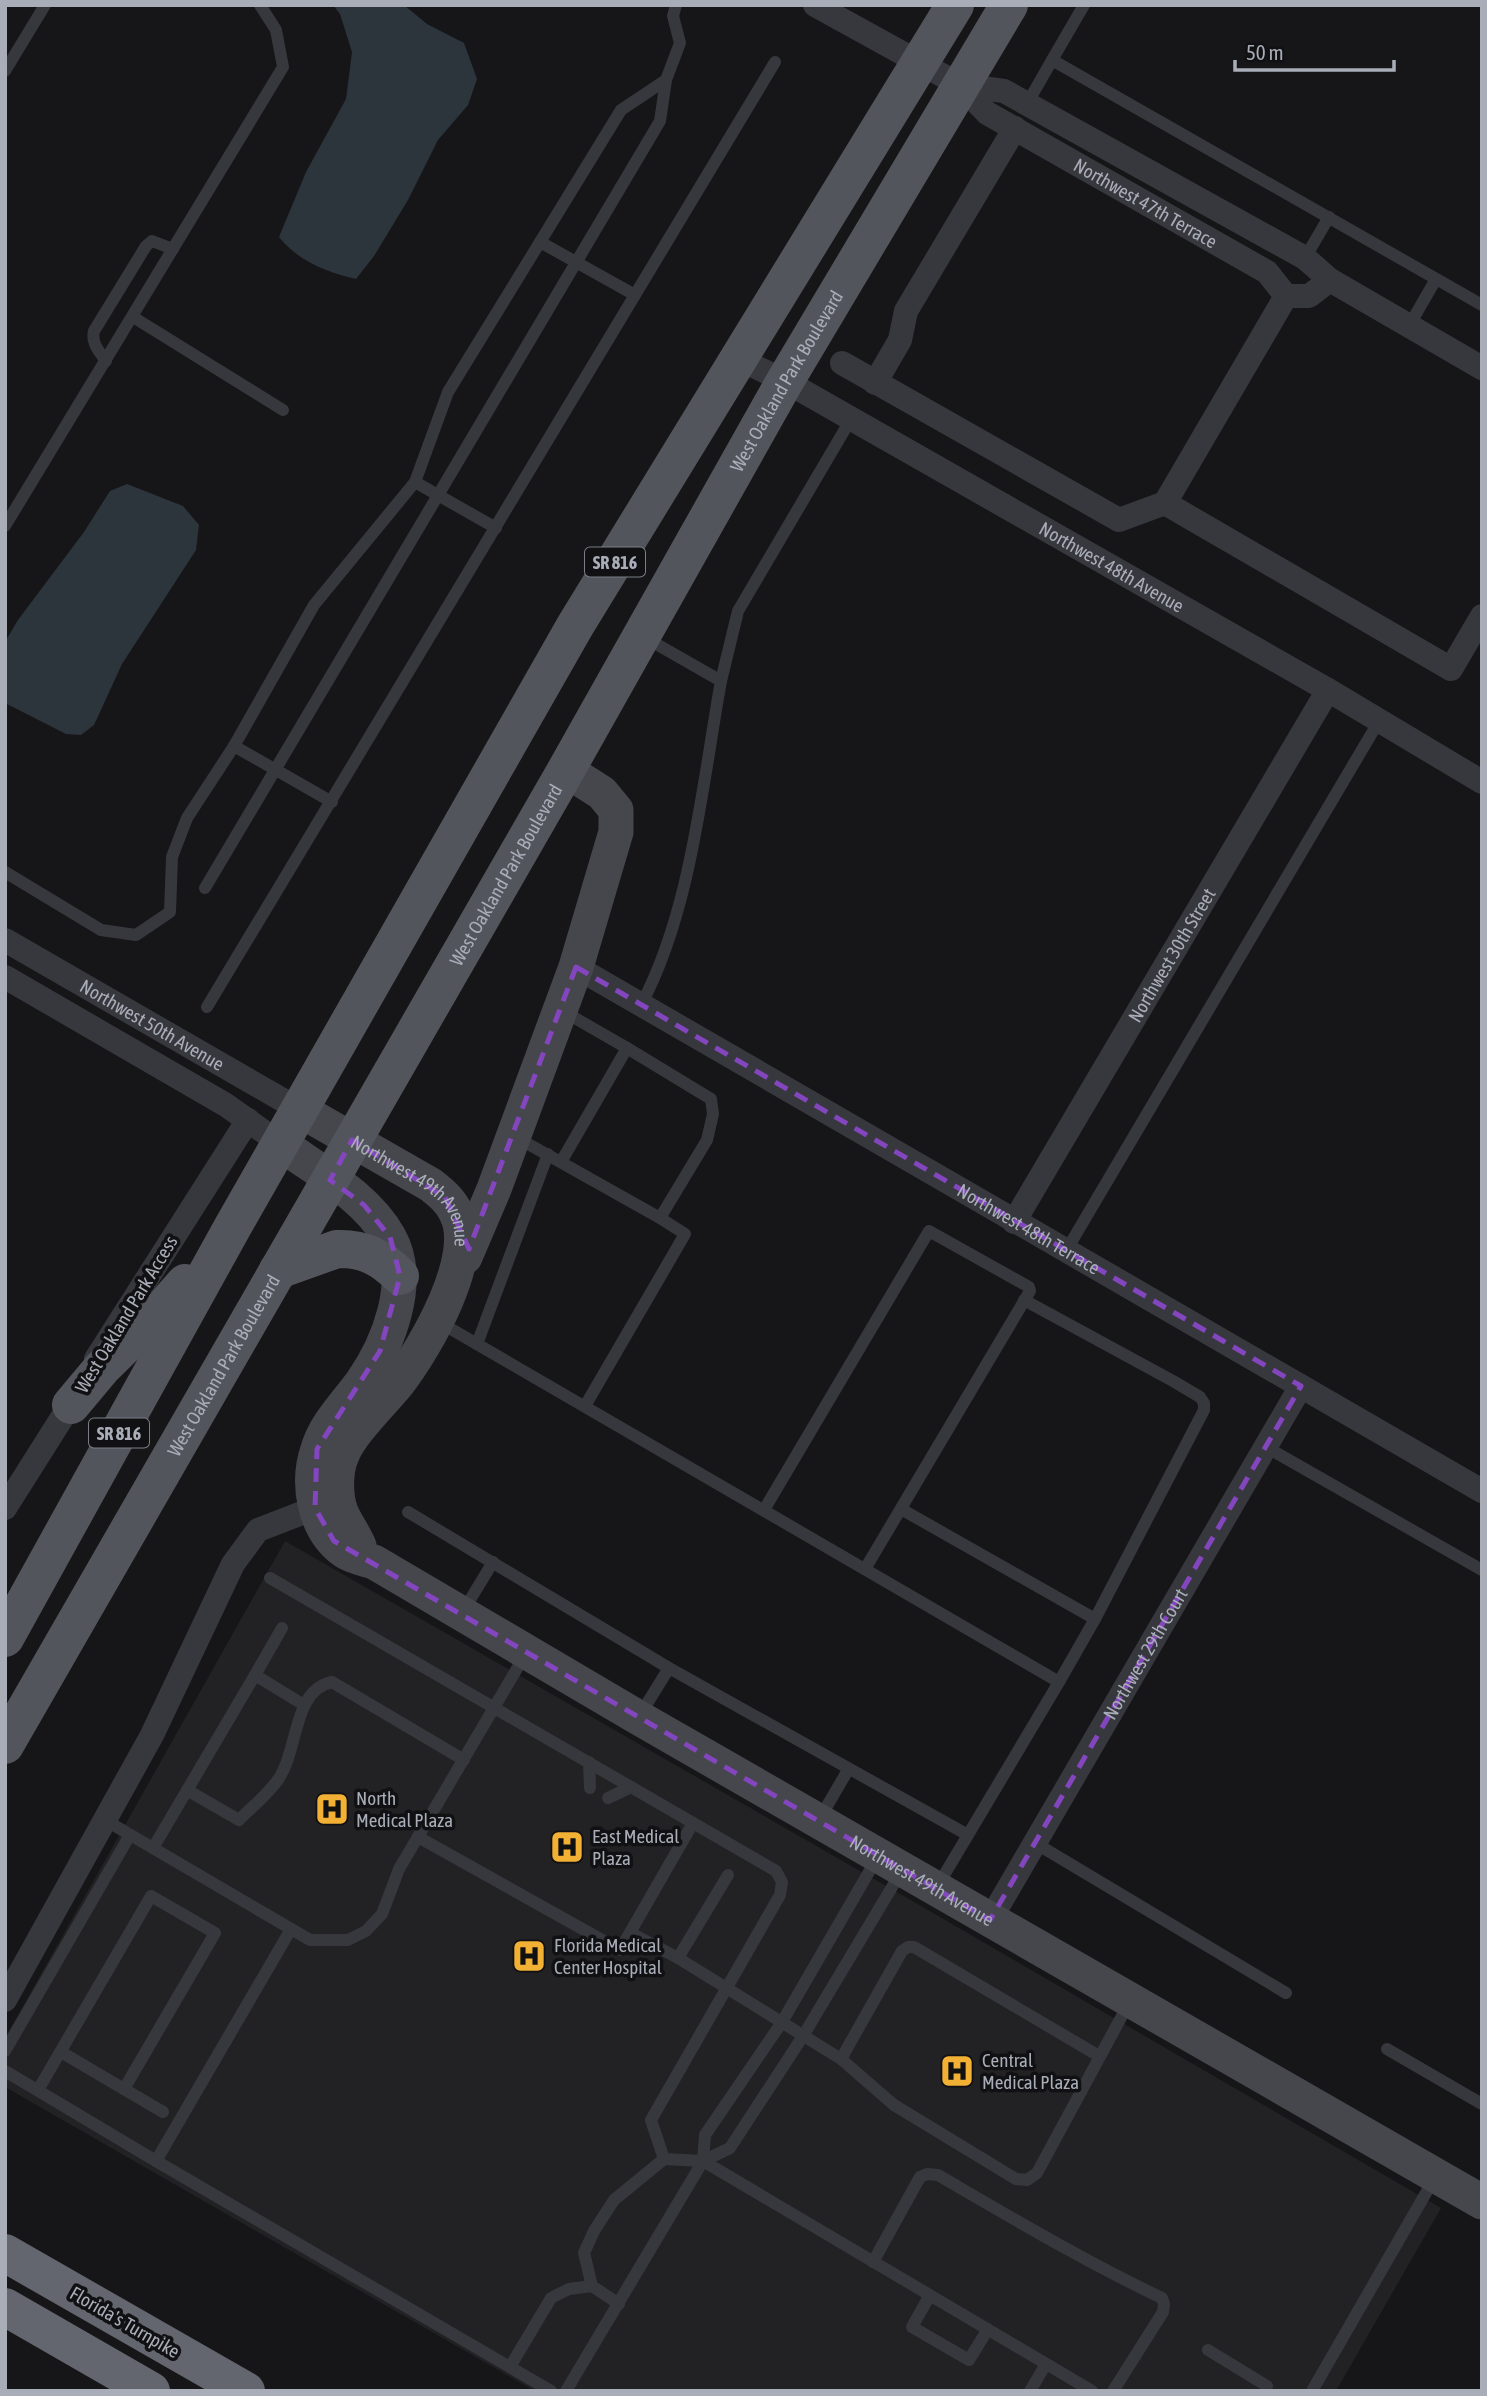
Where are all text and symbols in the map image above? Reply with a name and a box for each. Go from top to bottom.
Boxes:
scale bar [1235,28,1394,72]
text: 50 m [1246,40,1284,64]
street label: Northwest 47th Terrace [1070,154,1221,253]
street label: West Oakland Park Boulevard [725,286,847,475]
street label: Northwest 48th Avenue [1036,517,1188,617]
road number: SR 816 [585,548,645,576]
street label: West Oakland Park Boulevard [445,780,567,969]
street label: Northwest 30th Street [1124,884,1220,1026]
street label: Northwest 50th Avenue [76,975,228,1075]
street label: Northwest 49th Avenue [347,1131,473,1247]
street label: Northwest 48th Terrace [953,1179,1104,1279]
street label: West Oakland Park Access [70,1231,182,1397]
street label: West Oakland Park Boulevard [163,1271,284,1460]
road number: SR 816 [89,1418,149,1448]
street label: Northwest 29th Court [1098,1585,1192,1723]
place label: North Medical Plaza [356,1787,453,1831]
hospital icon: North Medical Plaza [313,1790,351,1828]
place label: East Medical Plaza [592,1825,679,1869]
hospital icon: East Medical Plaza [548,1828,586,1866]
street label: Northwest 49th Avenue [846,1830,998,1931]
place label: Florida Medical Center Hospital [554,1934,662,1978]
hospital icon: Florida Medical Center Hospital [510,1937,548,1975]
place label: Central Medical Plaza [982,2049,1079,2093]
hospital icon: Central Medical Plaza [938,2052,976,2090]
street label: Florida's Turnpike [66,2282,184,2362]

